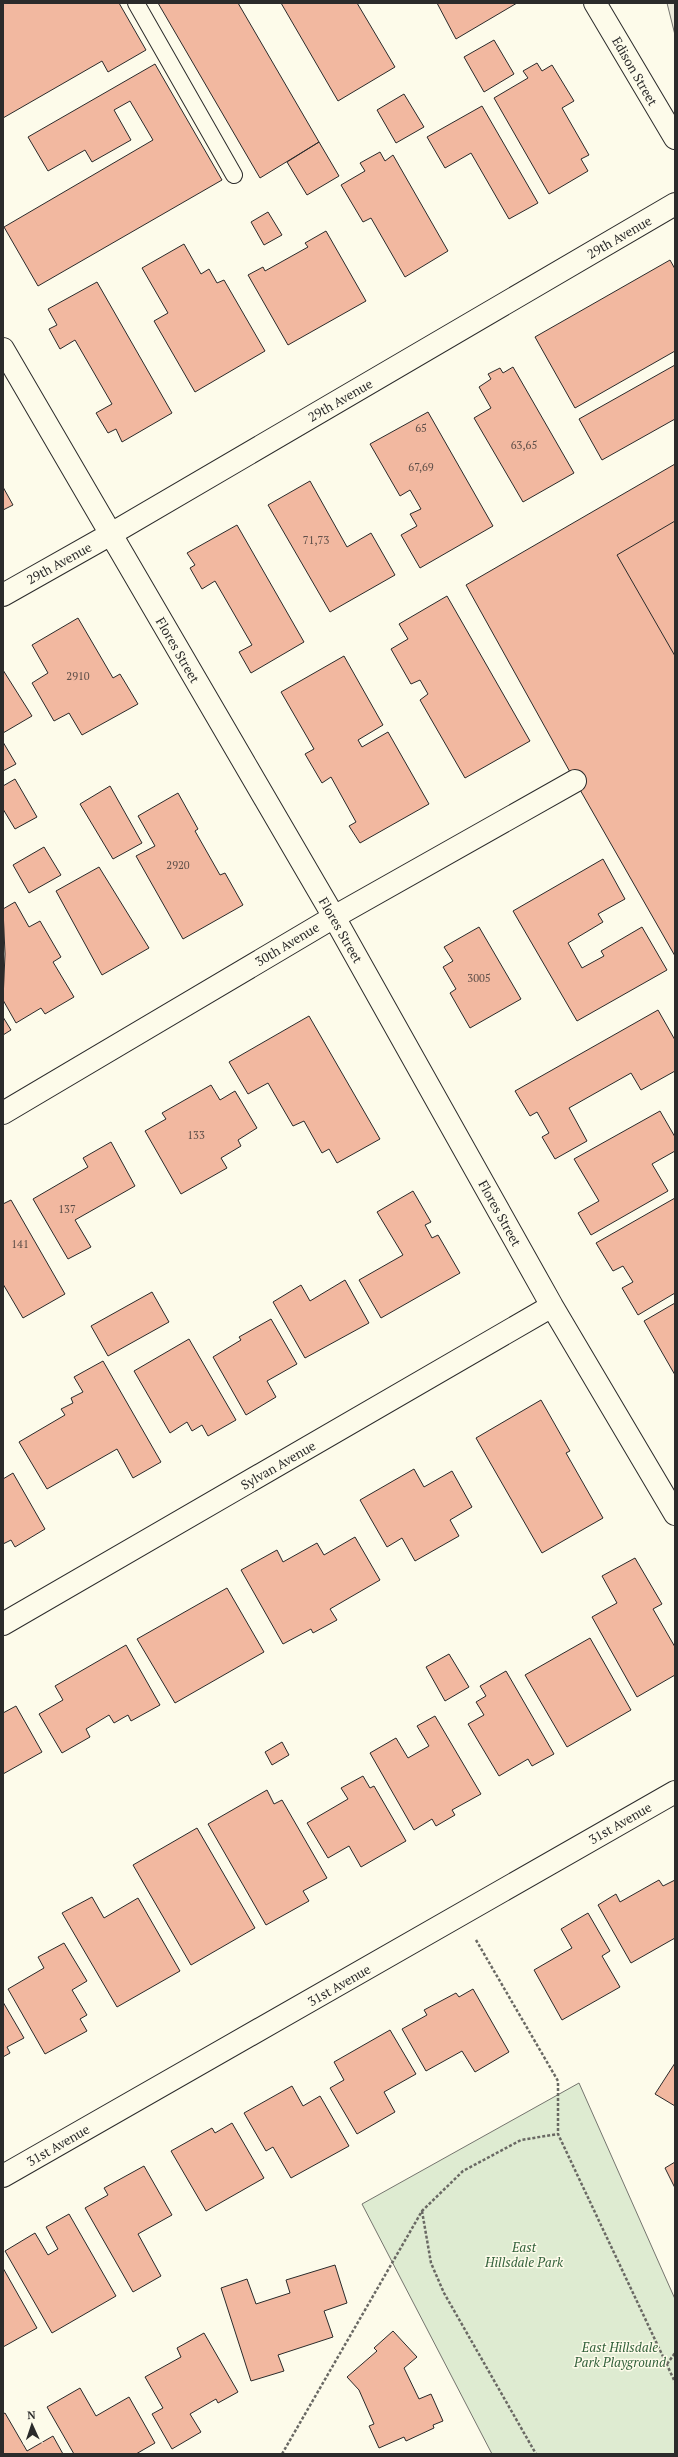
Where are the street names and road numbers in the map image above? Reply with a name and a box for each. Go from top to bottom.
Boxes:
street label: Edison Street [608,33,662,109]
street label: 29th Avenue [583,211,655,263]
street label: 29th Avenue [304,374,376,426]
street label: 29th Avenue [23,538,95,588]
street label: Flores Street [152,614,204,686]
street label: Flores Street [315,894,367,966]
street label: 30th Avenue [252,918,322,970]
street label: Flores Street [474,1177,526,1250]
street label: Sylvan Avenue [237,1436,319,1494]
street label: 31st Avenue [585,1798,655,1848]
street label: 31st Avenue [304,1960,374,2010]
street label: 31st Avenue [23,2120,93,2170]

